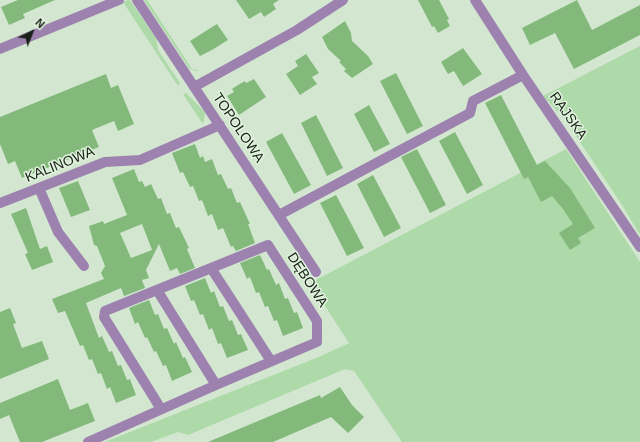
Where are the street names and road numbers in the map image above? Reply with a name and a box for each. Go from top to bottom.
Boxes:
street label: RAJSKA [546,89,590,143]
street label: TOPOLOWA [209,90,267,166]
street label: KALINOWA [23,143,97,187]
street label: DĘBOWA [283,250,331,310]

